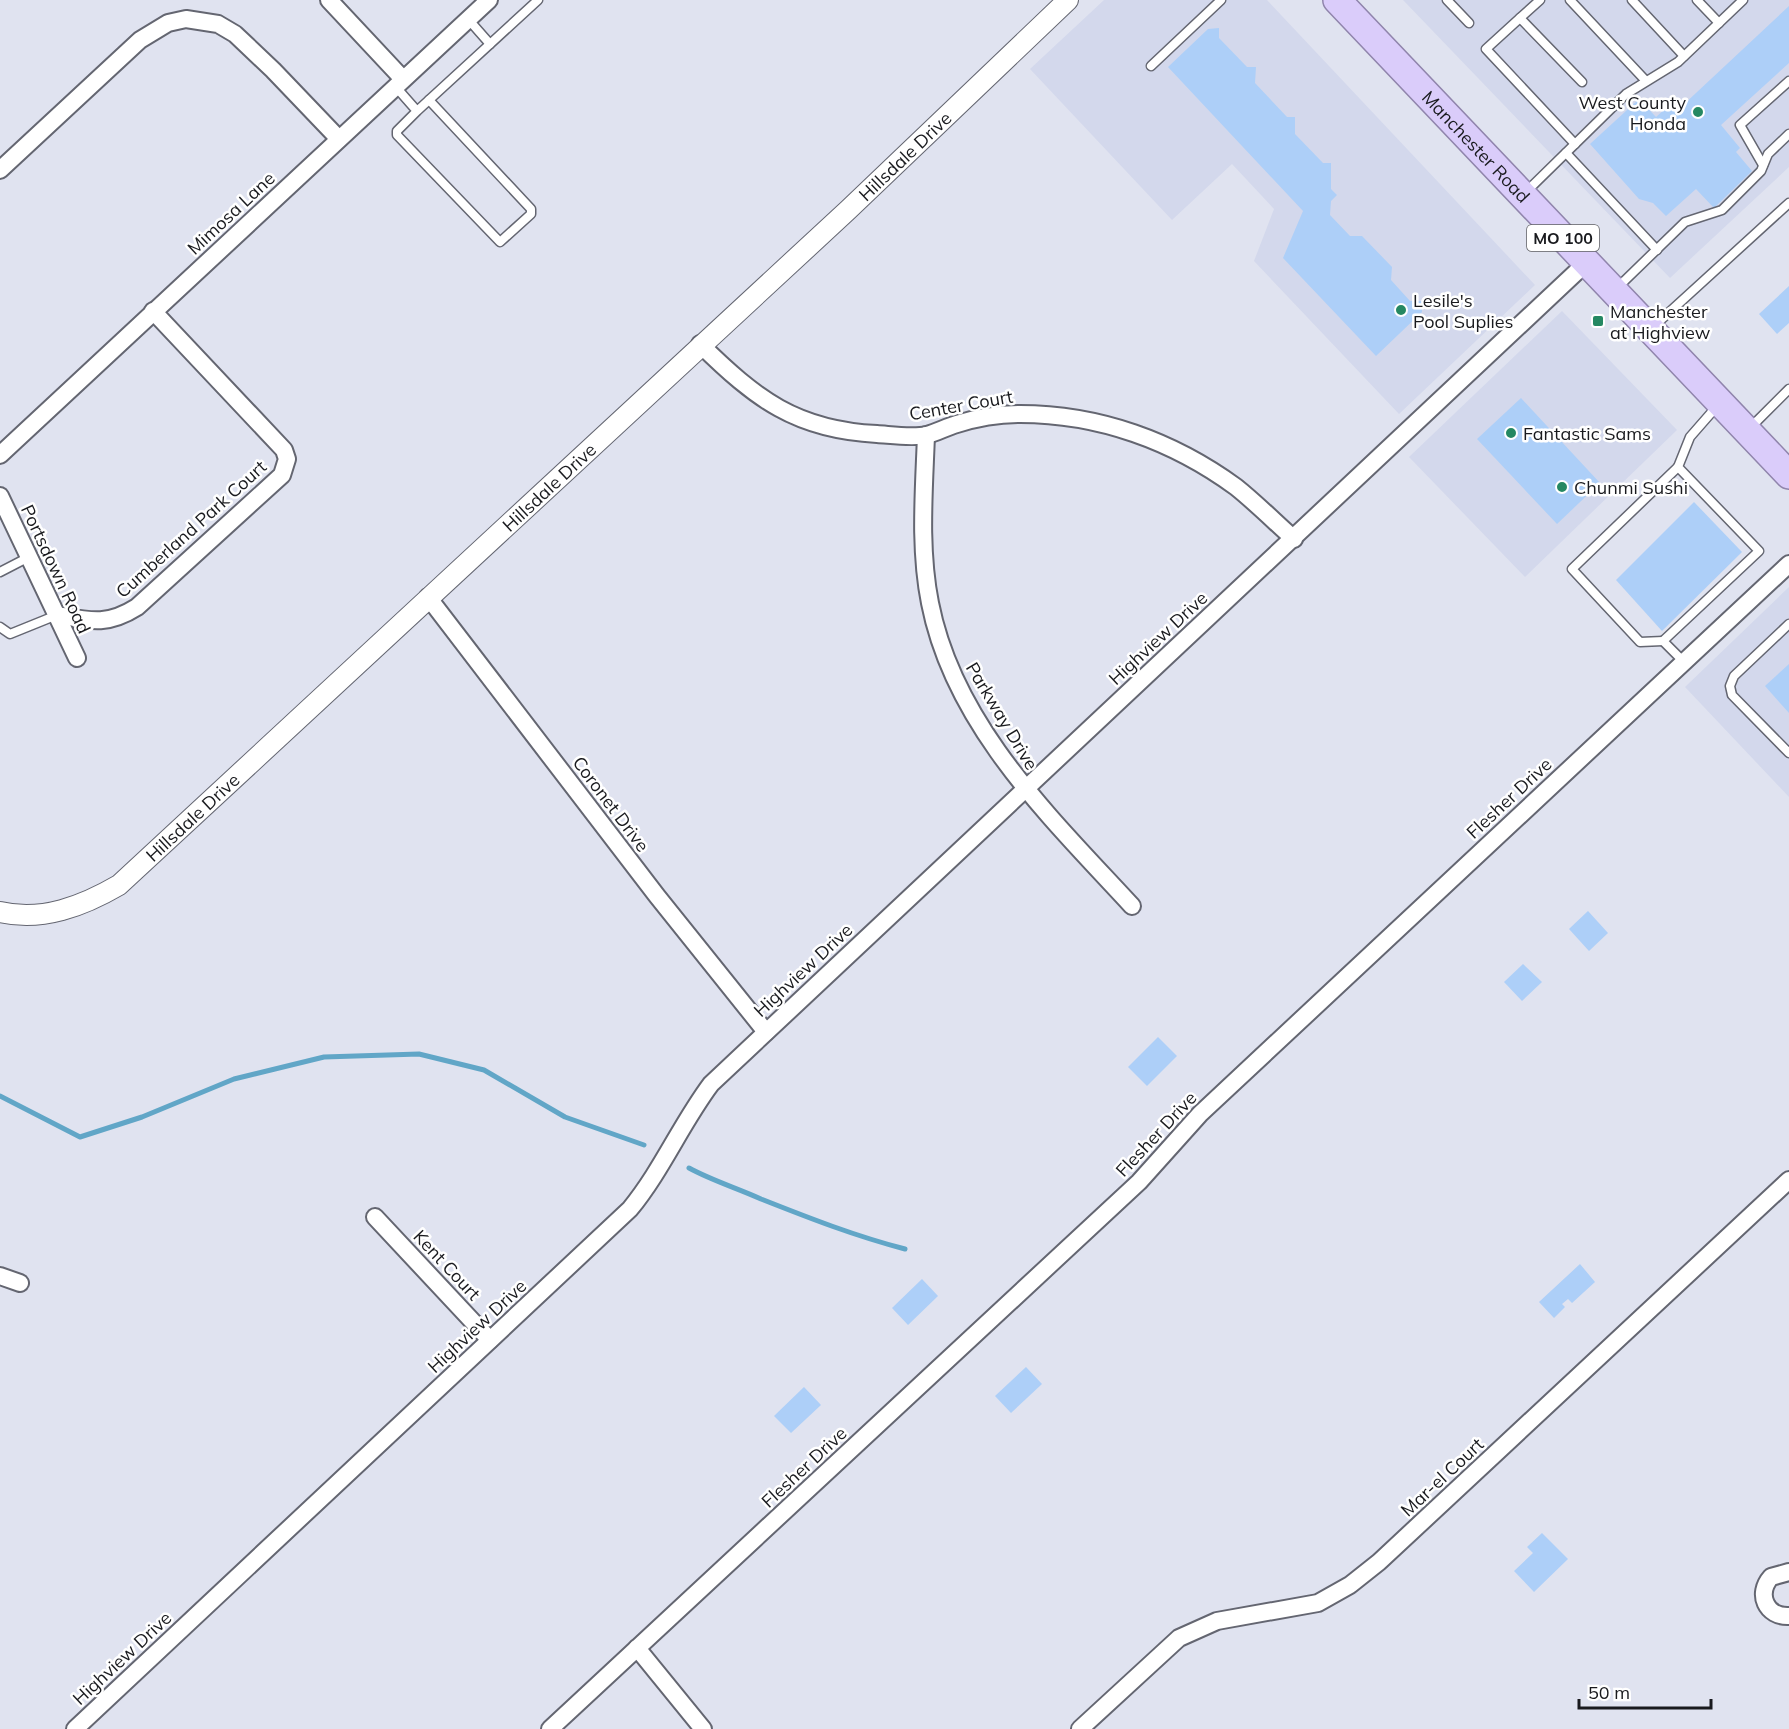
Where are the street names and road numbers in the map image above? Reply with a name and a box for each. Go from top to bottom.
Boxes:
street label: Manchester Road [1417,85,1535,207]
street label: Hillsdale Drive [854,106,956,205]
street label: Mimosa Lane [182,167,280,259]
road number: MO 100 [1527,225,1599,251]
street label: Center Court [907,385,1015,425]
street label: Hillsdale Drive [497,438,601,536]
street label: Cumberland Park Court [111,455,271,603]
street label: Portsdown Road [16,501,96,637]
street label: Highview Drive [1104,586,1212,690]
street label: Parkway Drive [961,658,1043,774]
street label: Coronet Drive [568,752,654,856]
street label: Flesher Drive [1462,753,1556,843]
street label: Hillsdale Drive [141,768,244,866]
street label: Highview Drive [749,918,857,1022]
street label: Flesher Drive [1111,1087,1201,1181]
street label: Kent Court [409,1225,485,1305]
street label: Highview Drive [423,1274,531,1378]
street label: Flesher Drive [757,1422,851,1512]
street label: Mar-el Court [1396,1433,1488,1521]
street label: Highview Drive [68,1606,176,1710]

